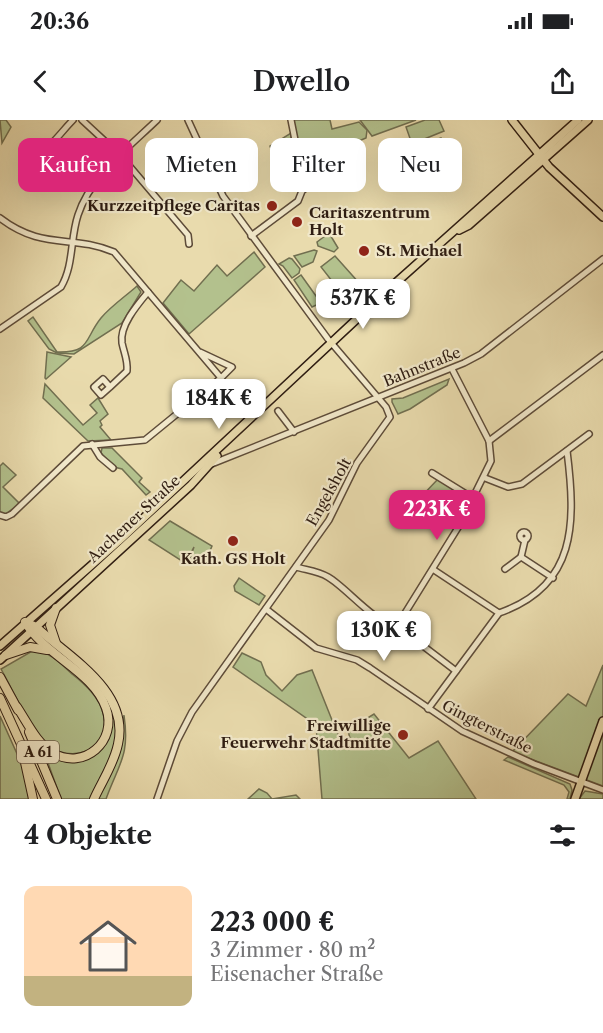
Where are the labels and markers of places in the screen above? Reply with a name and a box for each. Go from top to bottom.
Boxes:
place label: Kurzzeitpflege Caritas [87,196,260,215]
marker: Kurzzeitpflege Caritas [265,199,279,213]
place label: Caritaszentrum Holt [309,203,430,239]
marker: Caritaszentrum Holt [290,215,304,229]
place label: St. Michael [376,241,462,260]
marker: St. Michael [357,244,371,258]
pin: 537K € [314,279,412,330]
pin: 184K € [170,379,268,430]
pin: 223K € [388,490,486,541]
marker: Kath. GS Holt [226,534,240,548]
place label: Kath. GS Holt [180,549,286,568]
pin: 130K € [335,611,433,662]
place label: Freiwillige Feuerwehr Stadtmitte [220,716,391,752]
marker: Freiwillige Feuerwehr Stadtmitte [396,728,410,742]

